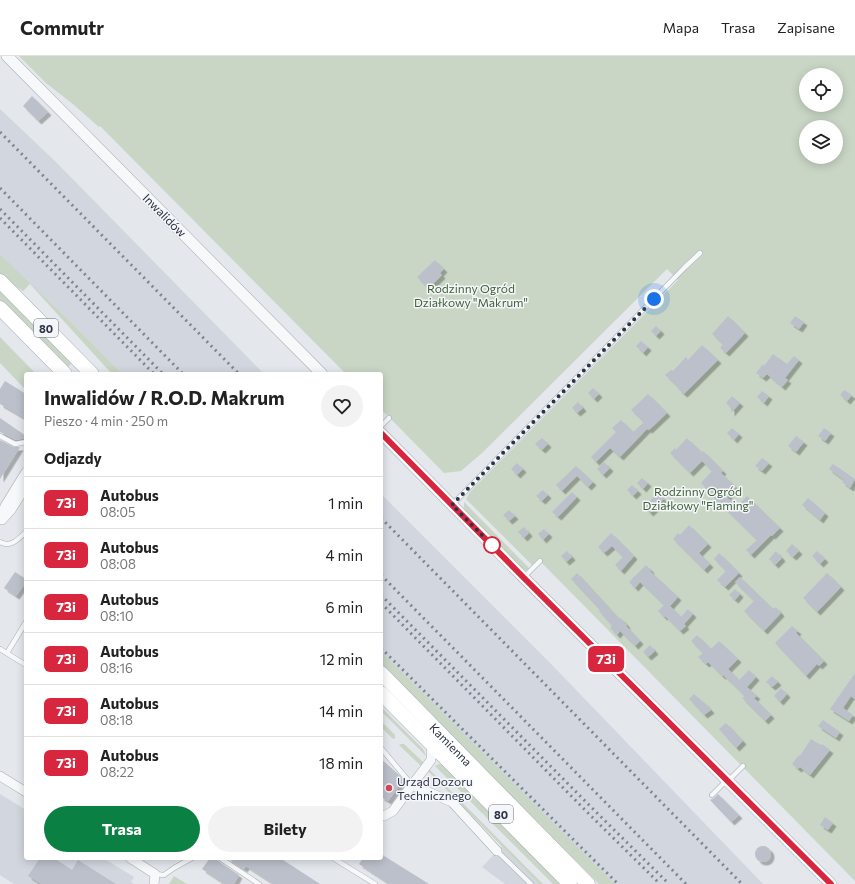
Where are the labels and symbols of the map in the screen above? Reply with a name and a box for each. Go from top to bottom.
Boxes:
street label: Inwalidów [140,190,190,240]
park label: Rodzinny Ogród Działkowy "Makrum" [414,281,528,309]
your location [644,289,664,309]
road number: 80 [34,319,58,337]
park label: Rodzinny Ogród Działkowy "Flaming" [642,484,754,512]
unlabelled marker [483,536,501,554]
line badge: 73i [583,646,629,672]
street label: Kamienna [427,720,475,769]
place label: Urząd Dozoru Technicznego [397,774,473,802]
marker: Urząd Dozoru Technicznego [384,783,394,793]
road number: 80 [489,805,513,823]

